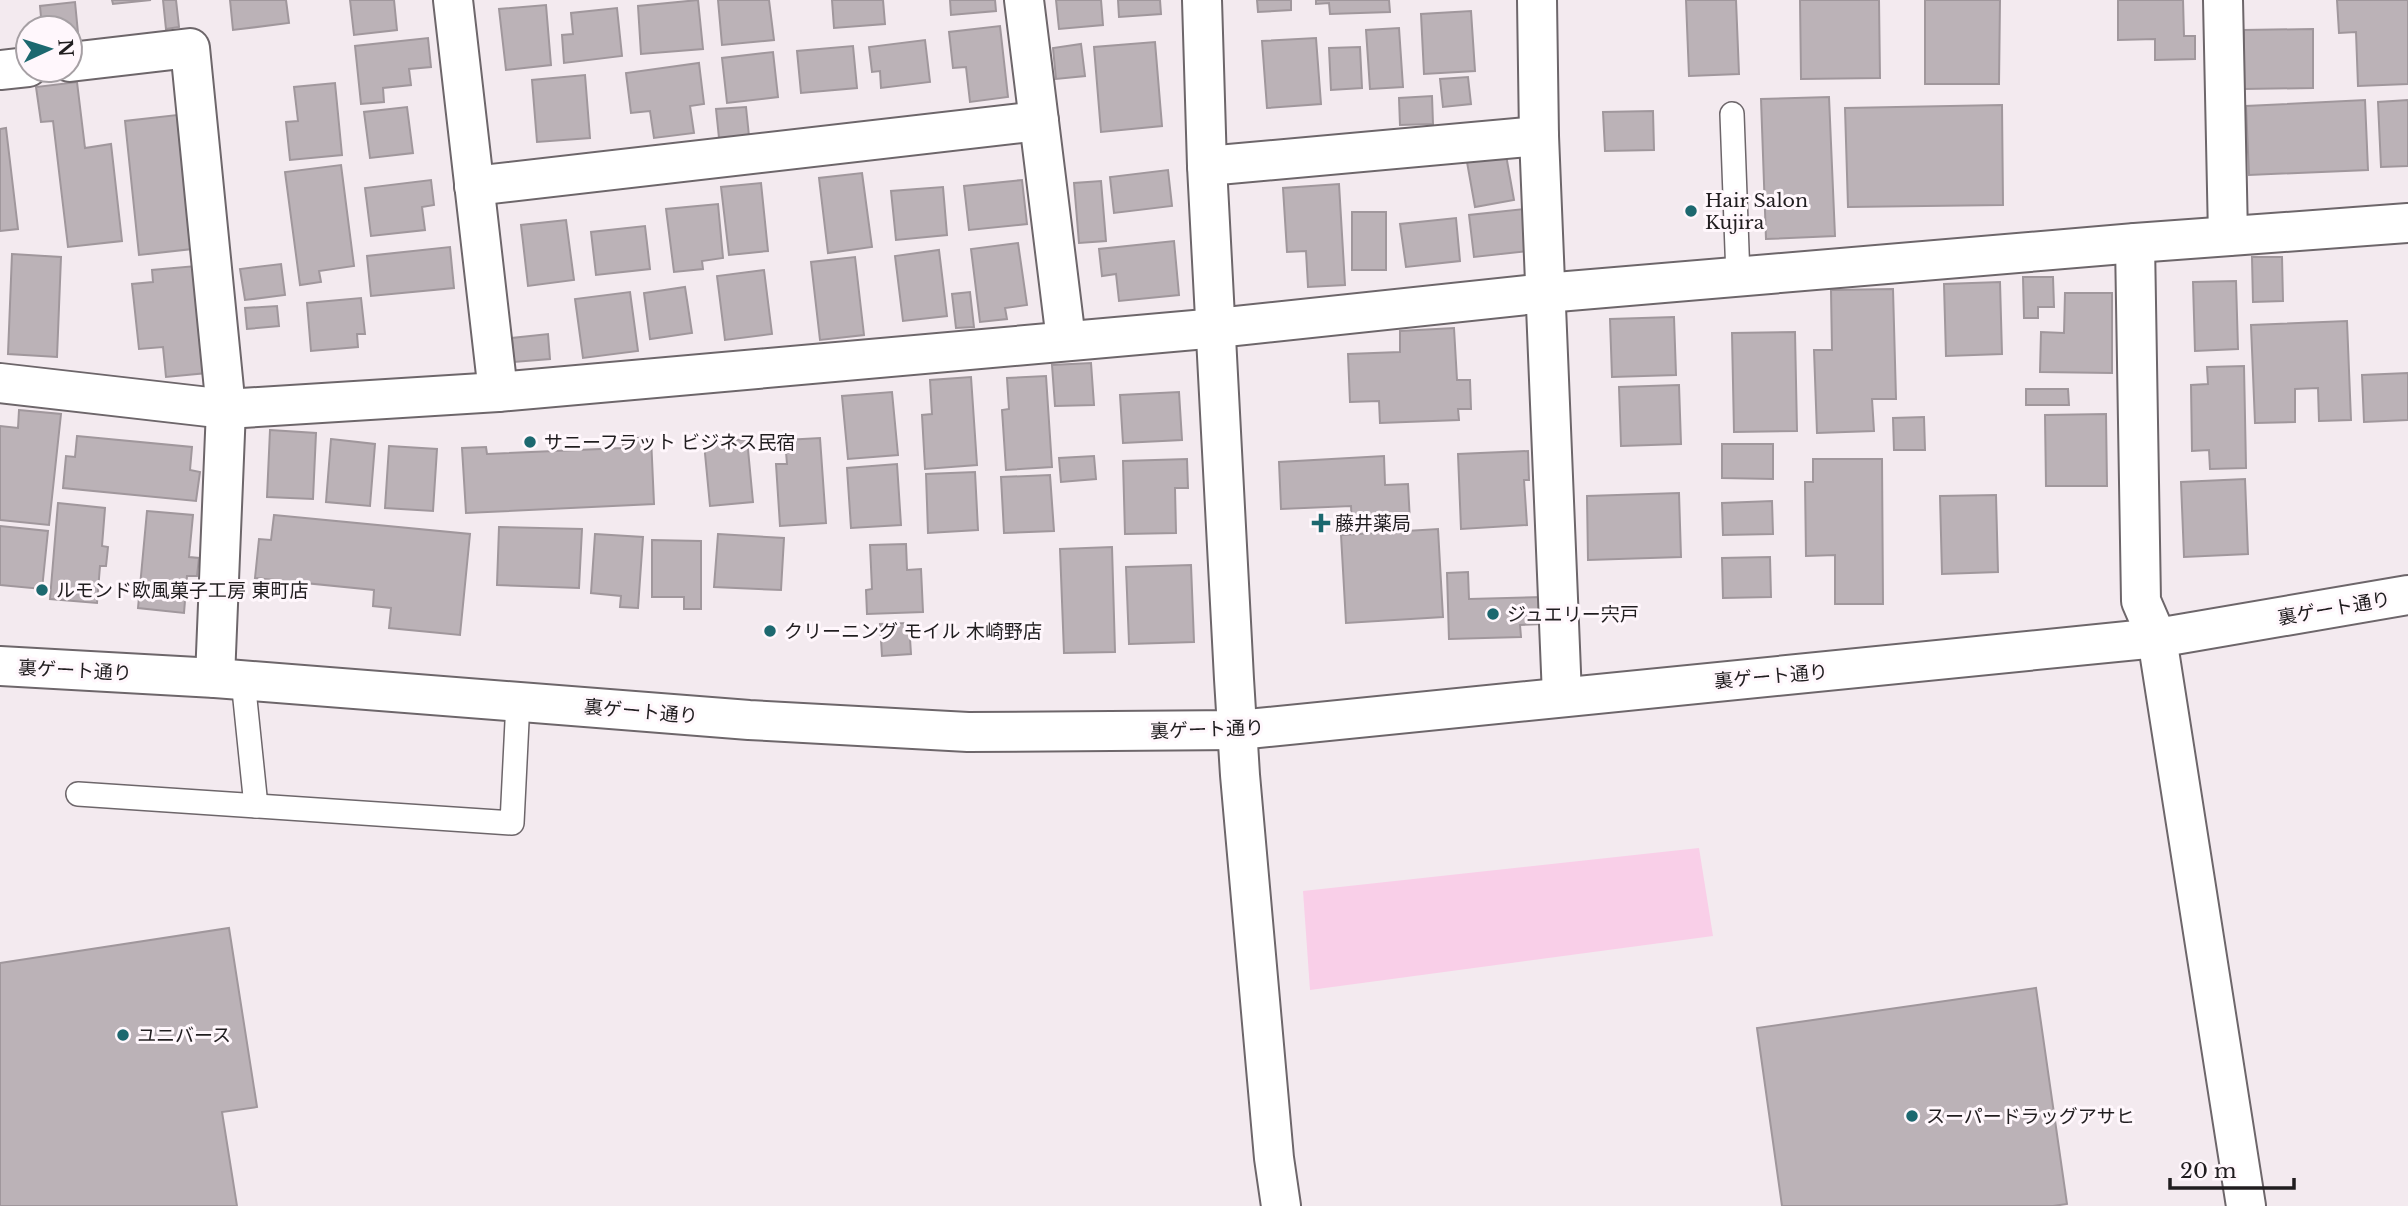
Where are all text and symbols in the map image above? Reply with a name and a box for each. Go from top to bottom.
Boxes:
north arrow [14,14,84,84]
text: N [53,38,78,58]
place label: Hair Salon Kujira [1705,189,1808,234]
marker: Hair Salon Kujira [1683,203,1699,219]
place label: サニーフラット ビジネス民宿 [544,431,795,454]
marker: サニーフラット ビジネス民宿 [522,434,538,450]
place label: 藤井薬局 [1335,512,1411,535]
marker: 藤井薬局 [1313,515,1329,531]
place label: ルモンド欧風菓子工房 東町店 [56,579,308,602]
marker: ルモンド欧風菓子工房 東町店 [34,582,50,598]
street label: 裏ゲート通り [2276,587,2392,630]
place label: ジュエリー宍戸 [1507,603,1639,626]
marker: ジュエリー宍戸 [1485,606,1501,622]
place label: クリーニング モイル 木崎野店 [784,620,1042,643]
marker: クリーニング モイル 木崎野店 [762,623,778,639]
street label: 裏ゲート通り [17,656,133,685]
street label: 裏ゲート通り [1713,660,1829,693]
street label: 裏ゲート通り [583,695,699,728]
street label: 裏ゲート通り [1150,716,1264,743]
place label: ユニバース [137,1024,231,1047]
marker: ユニバース [115,1027,131,1043]
place label: スーパードラッグアサヒ [1926,1105,2135,1128]
marker: スーパードラッグアサヒ [1904,1108,1920,1124]
scale bar [2170,1146,2294,1190]
text: 20 m [2180,1158,2237,1184]

